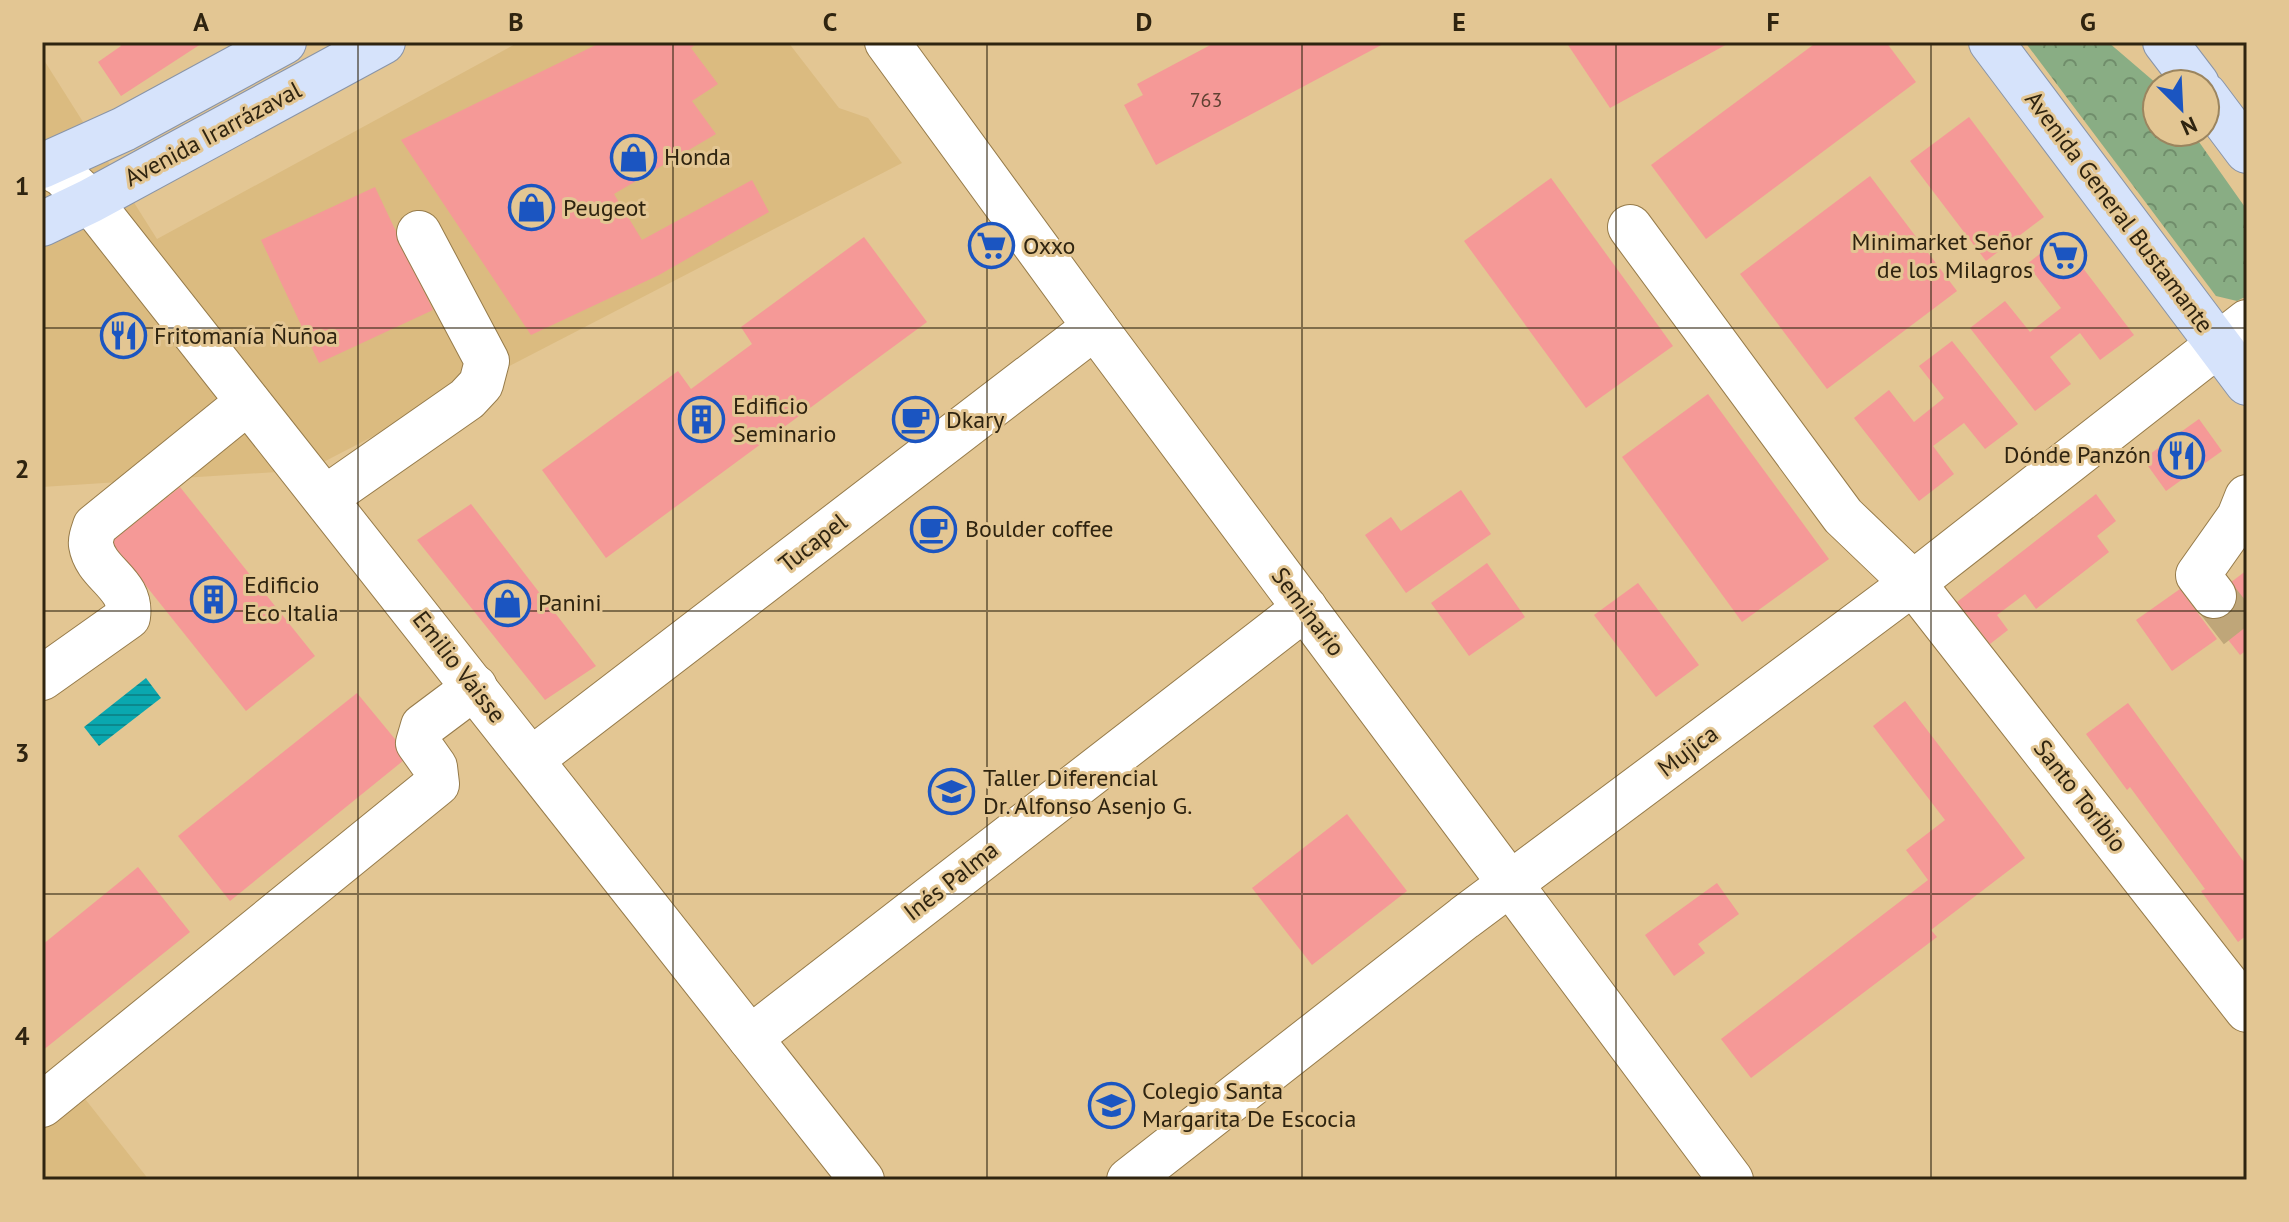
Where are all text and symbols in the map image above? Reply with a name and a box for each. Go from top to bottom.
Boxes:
text: A [193,5,209,38]
text: B [508,5,524,38]
text: C [823,5,837,38]
text: D [1136,5,1152,38]
text: E [1452,5,1466,38]
text: F [1766,5,1780,38]
text: G [2080,5,2096,38]
north arrow [2141,68,2221,148]
street label: Avenida Irarrázaval [119,74,307,193]
street label: Avenida General Bustamante [2018,85,2220,339]
house number: 763 [1190,87,1222,113]
text: N [2177,111,2201,142]
shop icon: Honda [609,133,657,181]
place label: Honda [664,141,731,172]
text: 1 [15,169,29,202]
shop icon: Peugeot [508,184,556,232]
place label: Peugeot [563,192,647,223]
supermarket icon: Oxxo [968,222,1016,270]
place label: Minimarket Señor de los Milagros [1851,226,2033,285]
place label: Oxxo [1023,230,1075,261]
supermarket icon: Minimarket Señor de los Milagros [2040,232,2088,280]
restaurant icon: Fritomanía Ñuñoa [99,312,147,360]
place label: Fritomanía Ñuñoa [154,320,338,351]
place label: Edificio Seminario [733,390,836,449]
building icon: Edificio Seminario [678,396,726,444]
cafe icon: Dkary [891,396,939,444]
place label: Dkary [946,404,1004,435]
restaurant icon: Dónde Panzón [2158,431,2206,479]
place label: Dónde Panzón [2004,439,2151,470]
text: 2 [15,452,29,485]
cafe icon: Boulder coffee [910,505,958,553]
street label: Tucapel [772,506,853,579]
place label: Boulder coffee [965,513,1114,544]
street label: Seminario [1265,561,1352,662]
place label: Edificio Eco Italia [244,569,339,628]
building icon: Edificio Eco Italia [189,575,237,623]
shop icon: Panini [483,579,531,627]
place label: Panini [538,587,602,618]
street label: Emilio Vaisse [406,604,513,729]
street label: Mujica [1651,718,1724,783]
street label: Santo Toribio [2027,733,2134,858]
text: 3 [15,736,29,769]
place label: Taller Diferencial Dr. Alfonso Asenjo G. [983,762,1192,821]
school or university icon: Taller Diferencial Dr. Alfonso Asenjo G. [928,768,976,816]
street label: Inés Palma [897,834,1004,927]
text: 4 [15,1019,30,1052]
place label: Colegio Santa Margarita De Escocia [1142,1075,1356,1134]
school or university icon: Colegio Santa Margarita De Escocia [1087,1081,1135,1129]

